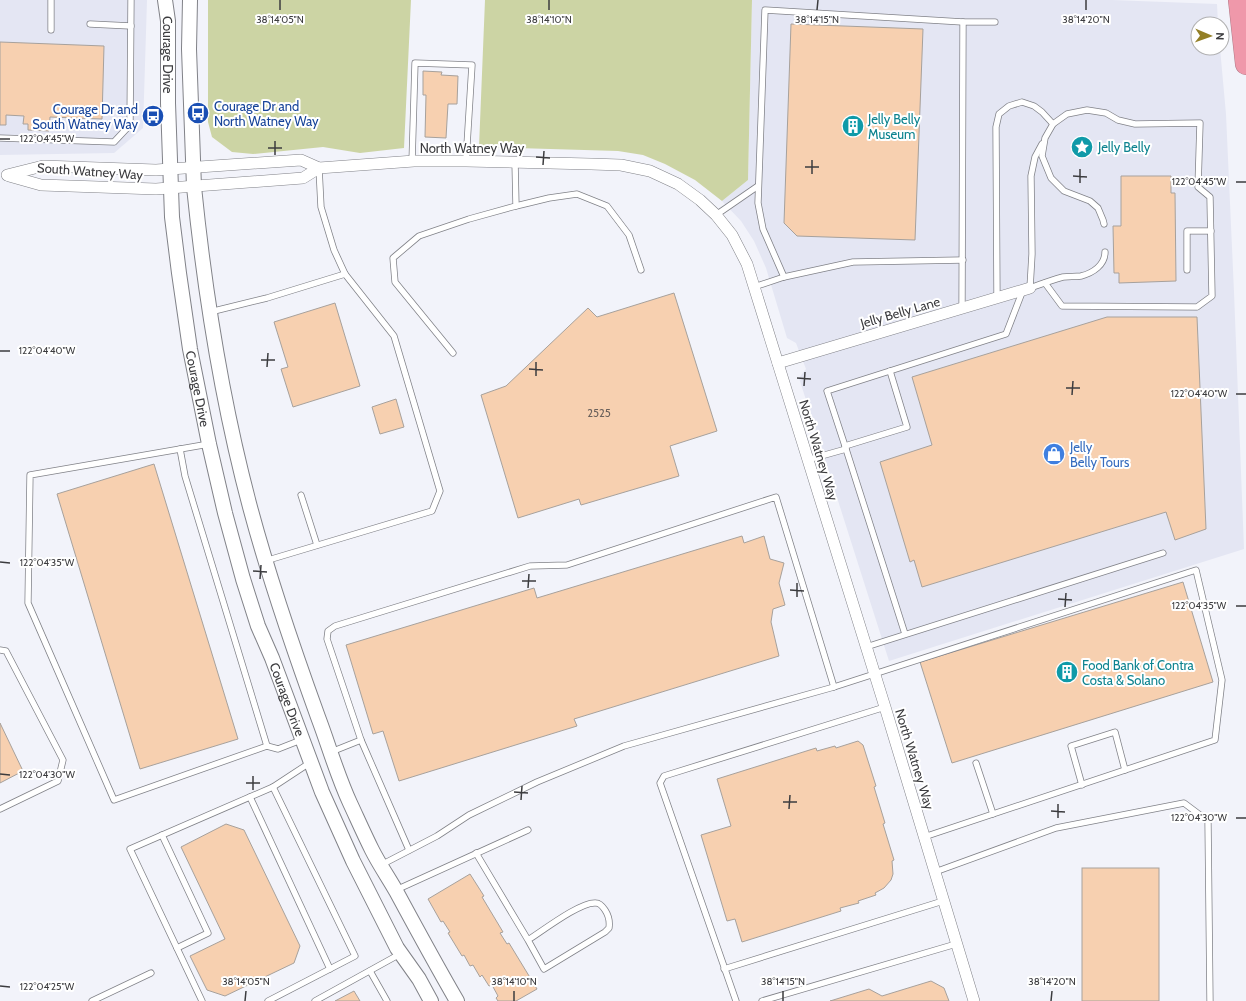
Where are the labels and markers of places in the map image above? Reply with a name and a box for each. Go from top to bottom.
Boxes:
place label: Courage Dr and North Watney Way [214,98,319,129]
bus stop icon: Courage Dr and North Watney Way [185,100,211,126]
place label: Courage Dr and South Watney Way [32,101,138,132]
bus stop icon: Courage Dr and South Watney Way [140,103,166,129]
place label: Jelly Belly Museum [867,111,921,142]
building icon: Jelly Belly Museum [840,113,866,139]
place icon: Jelly Belly [1069,134,1095,160]
place label: Jelly Belly [1097,139,1151,155]
place label: Jelly Belly Tours [1069,439,1130,470]
shop icon: Jelly Belly Tours [1041,441,1067,467]
place label: Food Bank of Contra Costa & Solano [1082,657,1195,688]
building icon: Food Bank of Contra Costa & Solano [1054,659,1080,685]

